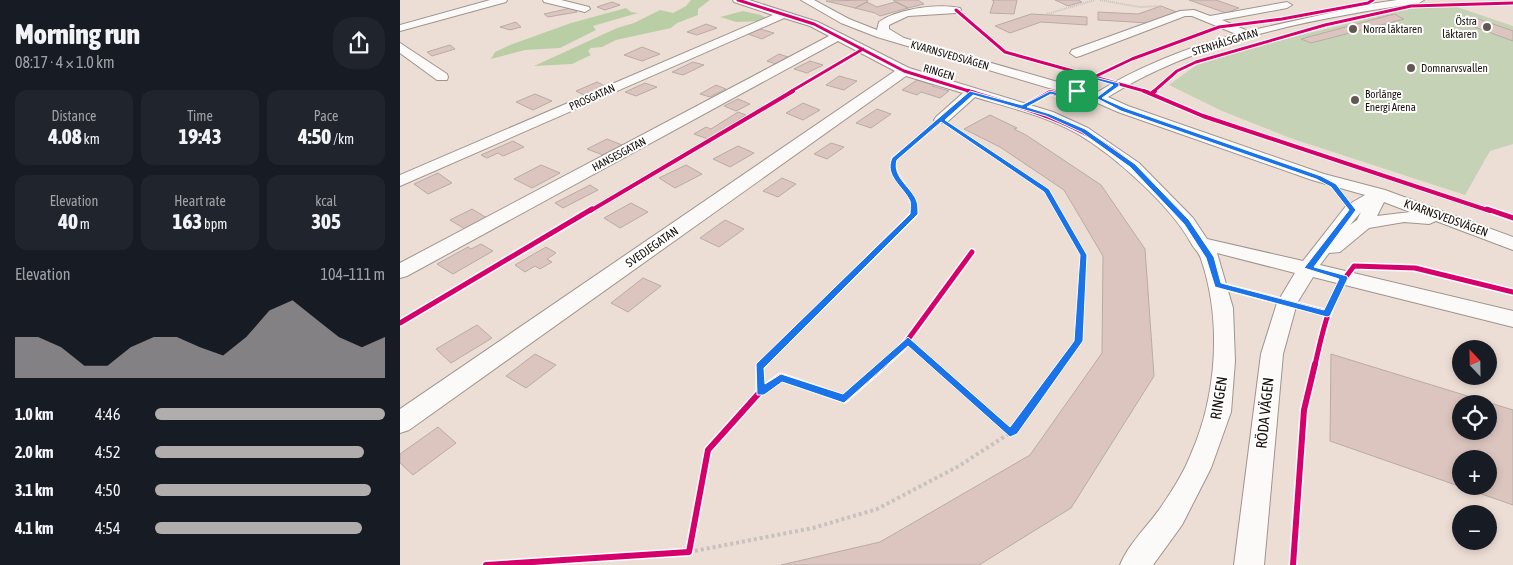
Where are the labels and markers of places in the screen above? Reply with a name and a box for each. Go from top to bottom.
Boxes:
place label: Östra läktaren [1442,15,1477,40]
marker: Östra läktaren [1481,21,1493,33]
marker: Norra läktaren [1347,23,1359,35]
place label: Norra läktaren [1363,23,1422,35]
marker: Domnarvsvallen [1405,62,1417,74]
place label: Domnarvsvallen [1421,62,1488,74]
pin [1056,70,1098,112]
place label: Borlänge Energi Arena [1365,88,1416,113]
marker: Borlänge Energi Arena [1349,94,1361,106]

